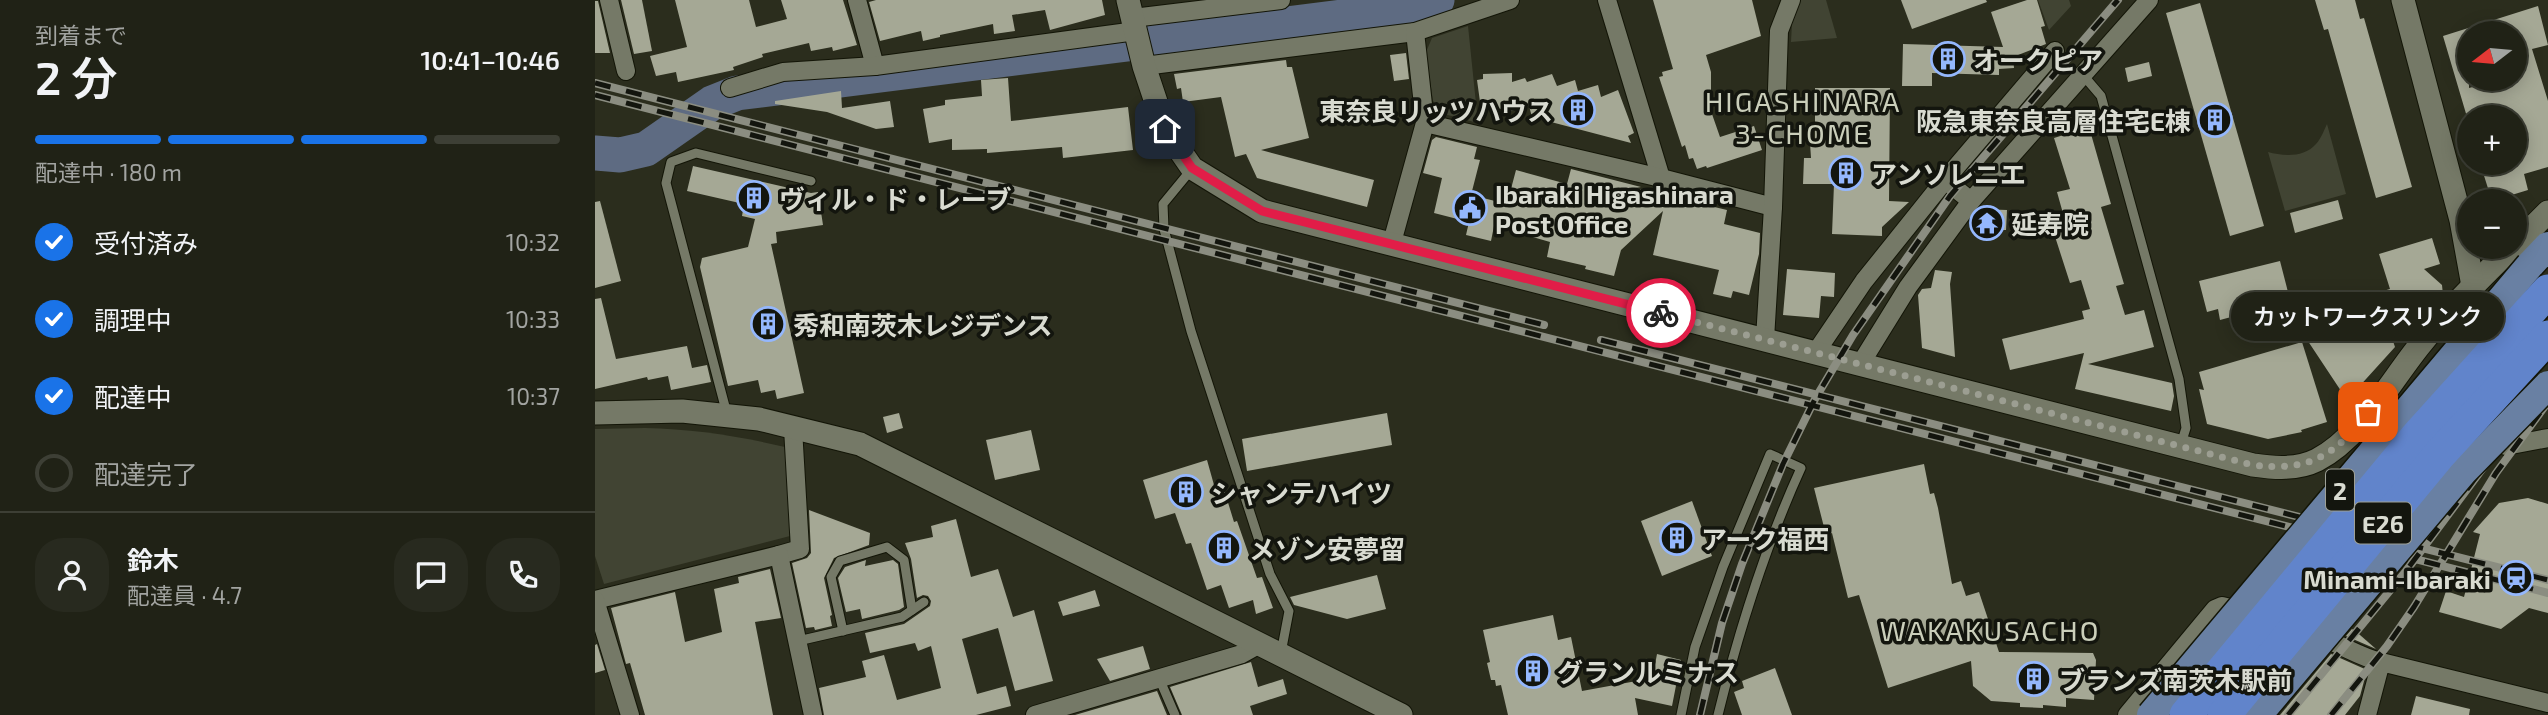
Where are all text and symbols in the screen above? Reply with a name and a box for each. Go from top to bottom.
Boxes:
text: 到着まで [35,21,127,49]
north arrow [2457,21,2527,91]
map controls [2457,21,2527,259]
building icon: オークピア [1929,40,1967,78]
text: 10:41–10:46 [420,44,560,75]
place label: オークピア [1973,44,2103,75]
text: 2 分 [35,49,117,104]
district label: HIGASHINARA 3-CHOME [1705,84,1901,150]
building icon: 東奈良リッツハウス [1559,91,1597,129]
place label: 東奈良リッツハウス [1319,95,1553,126]
pin [1135,99,1195,159]
building icon: 阪急東奈良高層住宅E棟 [2196,101,2234,139]
place label: 阪急東奈良高層住宅E棟 [1916,105,2191,136]
button: + [2457,105,2527,175]
icon: home [1146,110,1184,148]
building icon: アンソレニエ [1827,154,1865,192]
text: 配達中 · 180 m [35,158,182,186]
place label: アンソレニエ [1871,158,2026,189]
place label: Ibaraki Higashinara Post Office [1495,178,1734,239]
building icon: ヴィル・ド・レーブ [735,179,773,217]
place label: ヴィル・ド・レーブ [779,183,1011,214]
public building icon: Ibaraki Higashinara Post Office [1451,189,1489,227]
button: − [2457,189,2527,259]
temple icon: 延寿院 [1968,204,2006,242]
place label: 延寿院 [2011,208,2089,239]
icon: check [35,223,73,261]
text: 受付済み [94,227,198,258]
text: 10:32 [506,228,560,256]
courier [1626,278,1696,348]
callout: カットワークスリンク [2231,293,2505,342]
icon: bike [1642,294,1680,332]
icon: check [35,300,73,338]
text: カットワークスリンク [2253,302,2482,330]
text: 調理中 [94,304,172,335]
text: 10:33 [506,305,560,333]
building icon: 秀和南茨木レジデンス [749,305,787,343]
place label: 秀和南茨木レジデンス [793,309,1052,340]
icon: check [35,377,73,415]
text: 配達中 [94,381,172,412]
text: 10:37 [507,382,560,410]
pin [2338,382,2398,442]
icon: bag [2349,393,2387,431]
text: 配達完了 [94,458,198,489]
road number: 2 [2326,470,2354,510]
building icon: シャンテハイツ [1167,473,1205,511]
place label: シャンテハイツ [1211,477,1392,508]
road number: E26 [2355,502,2411,544]
building icon: アーク福西 [1658,519,1696,557]
place label: アーク福西 [1701,523,1829,554]
building icon: メゾン安夢留 [1205,529,1243,567]
place label: メゾン安夢留 [1249,533,1405,564]
button: person [35,538,109,612]
button: chat [394,538,468,612]
button: phone [486,538,560,612]
text: 鈴木 [127,544,179,575]
station icon: Minami-Ibaraki [2497,559,2535,597]
place label: Minami-Ibaraki [2303,563,2491,594]
text: 配達員 · 4.7 [127,581,242,609]
district label: WAKAKUSACHO [1880,613,2100,647]
building icon: グランルミナス [1514,652,1552,690]
place label: グランルミナス [1557,656,1739,687]
building icon: ブランズ南茨木駅前 [2015,660,2053,698]
place label: ブランズ南茨木駅前 [2059,664,2292,695]

